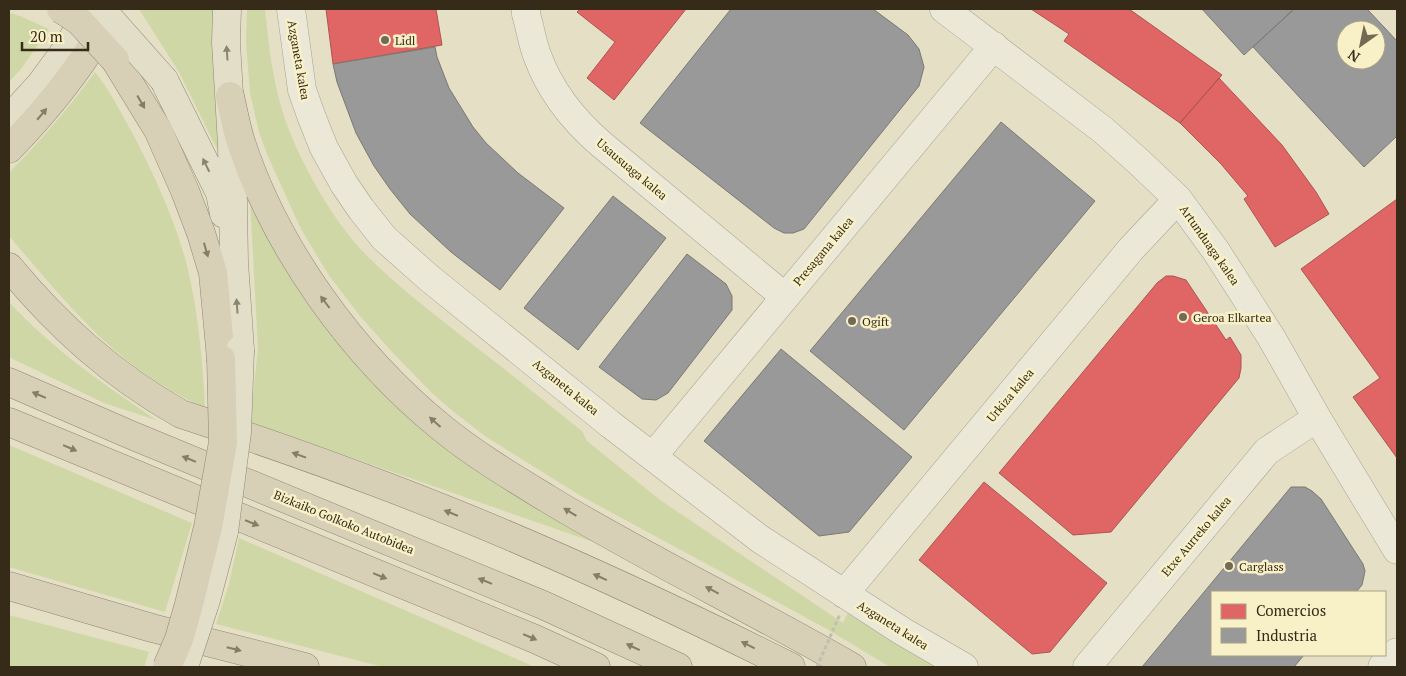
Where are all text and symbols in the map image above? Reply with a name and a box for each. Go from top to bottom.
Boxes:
street label: Azganeta kalea [285,19,313,101]
scale bar [22,20,89,52]
north arrow [1336,20,1386,70]
text: 20 m [30,26,63,46]
place label: Lidl [395,33,416,48]
marker: Lidl [379,34,391,46]
one-way arrow [222,44,230,60]
text: N [1344,45,1363,67]
one-way arrow [137,95,146,108]
one-way arrow [36,107,47,120]
street label: Usausuaga kalea [594,135,670,203]
one-way arrow [202,158,210,172]
street label: Artunduaga kalea [1177,202,1243,288]
street label: Presagana kalea [790,213,856,289]
one-way arrow [202,243,210,258]
one-way arrow [320,295,330,309]
one-way arrow [233,298,241,314]
place label: Geroa Elkartea [1193,310,1272,325]
marker: Geroa Elkartea [1177,311,1189,323]
place label: Ogift [862,314,890,329]
marker: Ogift [846,315,858,327]
street label: Azganeta kalea [530,356,602,418]
street label: Urkiza kalea [983,365,1037,425]
one-way arrow [32,391,47,399]
one-way arrow [429,416,441,428]
one-way arrow [63,445,77,453]
one-way arrow [291,451,306,459]
one-way arrow [182,454,196,462]
street label: Bizkaiko Golkoko Autobidea [272,487,416,557]
street label: Etxe Aurreko kalea [1158,493,1234,579]
one-way arrow [444,508,458,516]
one-way arrow [563,508,576,517]
one-way arrow [245,520,259,528]
place label: Carglass [1239,559,1284,574]
marker: Carglass [1223,560,1235,572]
one-way arrow [373,572,387,580]
one-way arrow [593,572,607,580]
one-way arrow [478,576,492,584]
one-way arrow [705,586,719,594]
legend [1211,591,1386,656]
street label: Azganeta kalea [855,597,931,653]
text: Comercios [1256,600,1326,620]
text: Industria [1256,625,1317,645]
one-way arrow [523,634,537,642]
one-way arrow [740,641,755,650]
one-way arrow [626,642,640,650]
one-way arrow [226,645,241,653]

